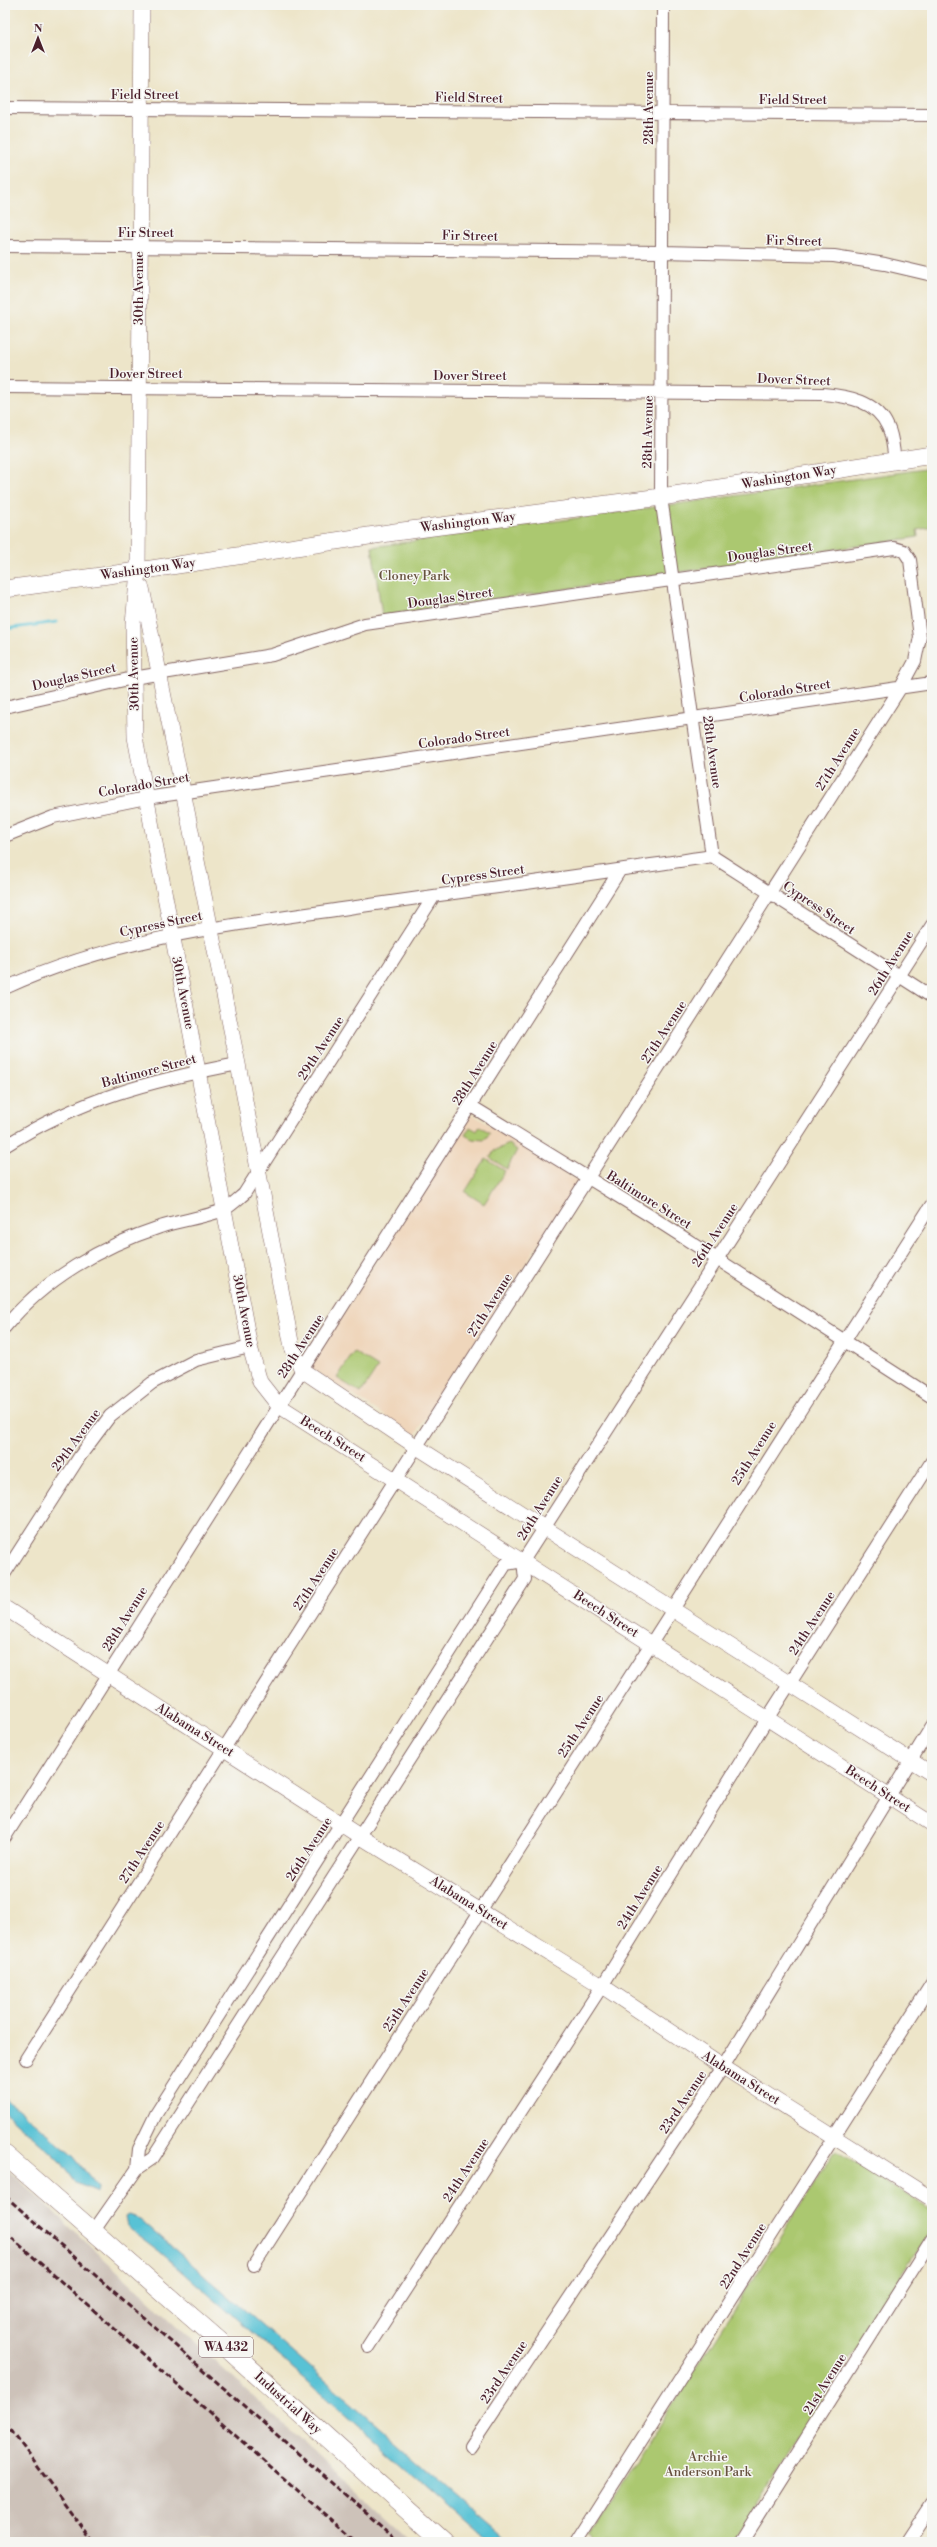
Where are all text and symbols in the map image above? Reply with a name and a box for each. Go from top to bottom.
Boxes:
north arrow [18,18,58,58]
text: N [34,22,43,36]
street label: 28th Avenue [641,71,657,145]
street label: Field Street [111,87,180,103]
street label: Field Street [435,89,504,107]
street label: Field Street [759,92,828,108]
street label: Fir Street [118,225,175,241]
street label: Fir Street [442,228,499,244]
street label: Fir Street [766,233,823,249]
street label: 30th Avenue [131,251,147,325]
street label: Dover Street [109,366,183,382]
street label: Dover Street [433,368,507,384]
street label: Dover Street [757,371,831,389]
street label: 28th Avenue [639,395,657,469]
street label: Washington Way [740,462,838,493]
street label: Washington Way [419,508,517,536]
street label: Douglas Street [726,538,814,566]
street label: Washington Way [99,554,197,584]
park label: Cloney Park [379,568,450,584]
street label: Douglas Street [406,584,494,612]
street label: 30th Avenue [125,637,143,711]
street label: Douglas Street [30,659,118,694]
street label: Colorado Street [738,676,832,706]
street label: 28th Avenue [699,715,725,790]
street label: Colorado Street [417,724,511,752]
street label: 27th Avenue [812,724,864,794]
street label: Colorado Street [97,769,191,801]
street label: Cypress Street [440,861,526,889]
street label: Cypress Street [780,878,859,938]
street label: Cypress Street [118,907,204,941]
street label: 26th Avenue [865,927,917,998]
street label: 30th Avenue [168,955,198,1031]
street label: 27th Avenue [638,997,691,1067]
street label: 29th Avenue [294,1013,348,1083]
street label: 28th Avenue [449,1037,501,1108]
street label: Baltimore Street [99,1051,198,1092]
street label: Baltimore Street [603,1167,695,1233]
street label: 26th Avenue [688,1200,742,1270]
street label: 27th Avenue [464,1270,516,1340]
street label: 30th Avenue [229,1273,259,1349]
street label: 28th Avenue [274,1310,328,1381]
street label: 29th Avenue [48,1405,104,1474]
street label: Beech Street [296,1412,369,1466]
street label: 25th Avenue [728,1418,780,1488]
street label: 26th Avenue [514,1472,566,1543]
street label: 27th Avenue [290,1544,343,1614]
street label: 28th Avenue [99,1583,151,1654]
street label: Beech Street [570,1586,642,1641]
street label: 24th Avenue [785,1588,839,1658]
street label: 25th Avenue [555,1691,608,1761]
street label: Alabama Street [152,1699,237,1761]
street label: Beech Street [842,1761,914,1816]
street label: 26th Avenue [282,1814,336,1884]
street label: 27th Avenue [116,1817,169,1887]
street label: 24th Avenue [614,1861,666,1932]
street label: Alabama Street [426,1872,511,1934]
street label: 25th Avenue [380,1965,433,2035]
street label: Alabama Street [698,2047,783,2109]
street label: 23rd Avenue [656,2067,710,2137]
street label: 24th Avenue [439,2135,493,2205]
street label: 22nd Avenue [716,2219,770,2292]
road number: WA 432 [199,2337,253,2357]
street label: 23rd Avenue [477,2337,531,2407]
street label: 21st Avenue [800,2350,850,2418]
street label: Industrial Way [251,2369,325,2438]
park label: Archie Anderson Park [664,2449,753,2480]

